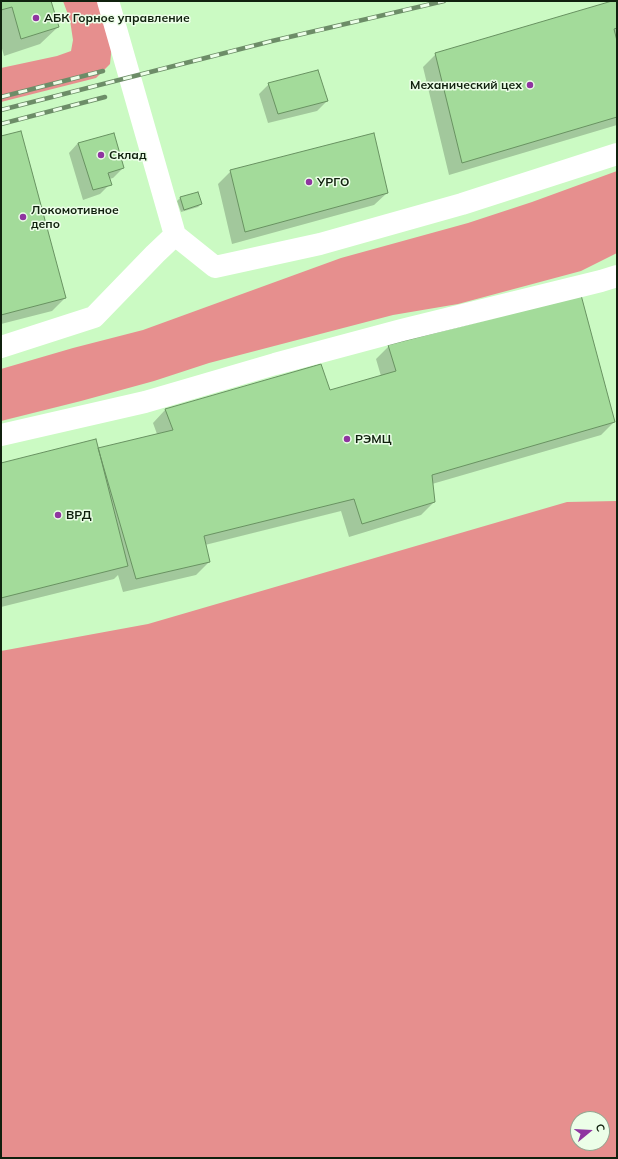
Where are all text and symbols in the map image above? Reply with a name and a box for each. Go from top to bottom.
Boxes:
place label: АБК Горное управление [44,11,190,25]
marker: АБК Горное управление [31,13,41,23]
place label: Механический цех [410,78,522,92]
marker: Механический цех [525,80,535,90]
place label: Склад [109,148,147,162]
marker: Склад [96,150,106,160]
place label: УРГО [317,175,349,189]
marker: УРГО [304,177,314,187]
place label: Локомотивное депо [31,203,119,231]
marker: Локомотивное депо [18,212,28,222]
place label: РЭМЦ [355,432,392,446]
marker: РЭМЦ [342,434,352,444]
place label: ВРД [66,508,92,522]
marker: ВРД [53,510,63,520]
north arrow [570,1111,610,1151]
text: С [593,1122,608,1133]

